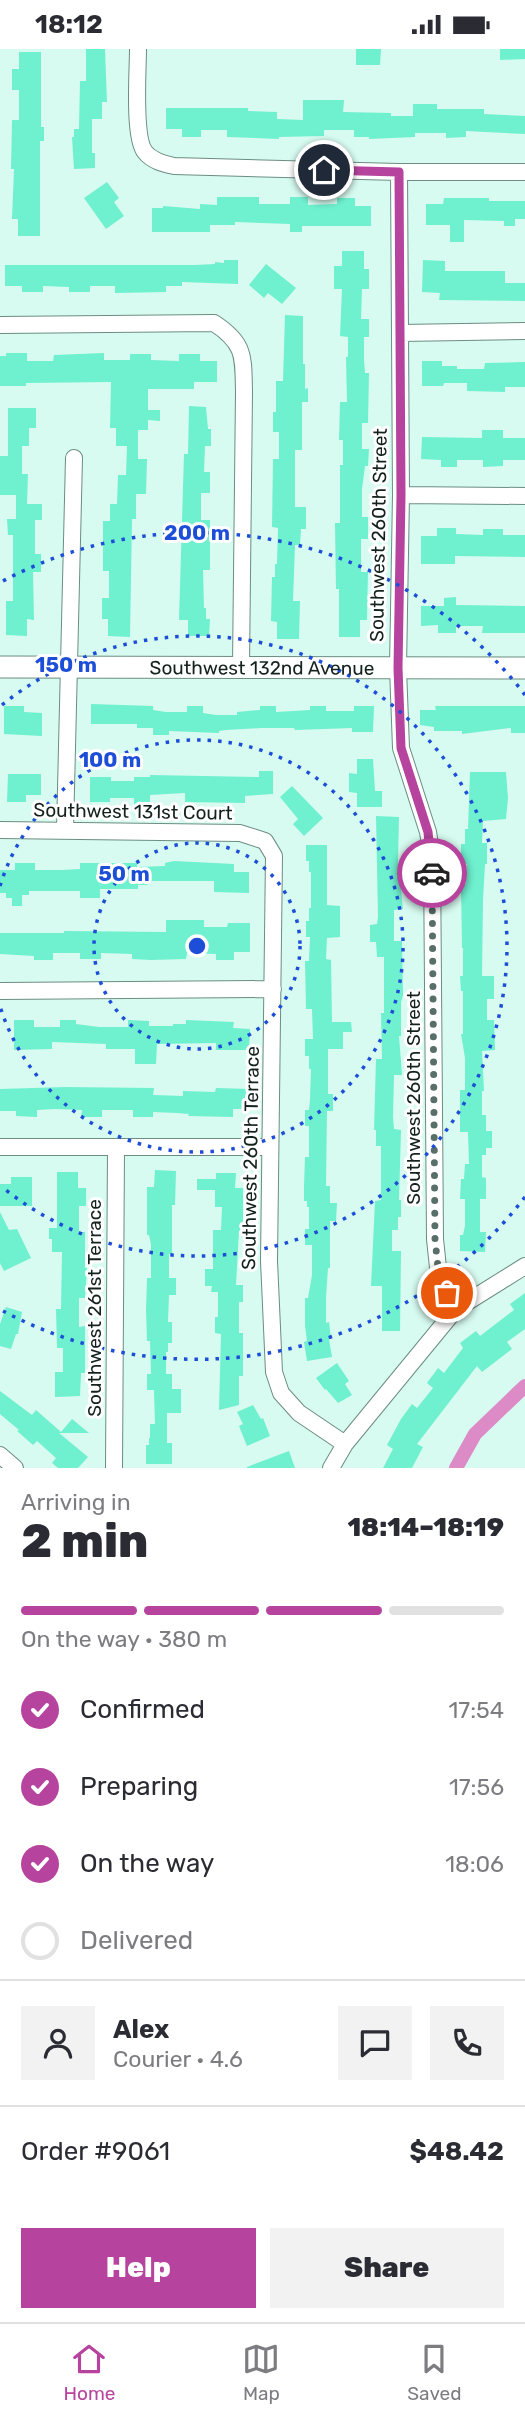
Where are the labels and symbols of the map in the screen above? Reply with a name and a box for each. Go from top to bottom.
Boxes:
pin [294,140,354,200]
street label: Southwest 260th Street [365,427,392,642]
text: 200 m [164,520,230,545]
text: 150 m [35,652,97,677]
street label: Southwest 132nd Avenue [150,656,374,680]
text: 100 m [79,747,141,772]
street label: Southwest 131st Court [33,798,233,825]
courier [397,838,467,908]
text: 50 m [98,861,150,886]
centre of rings [185,934,209,958]
street label: Southwest 260th Street [402,991,425,1205]
street label: Southwest 260th Terrace [237,1046,264,1270]
street label: Southwest 261st Terrace [83,1199,106,1417]
pin [417,1263,477,1323]

